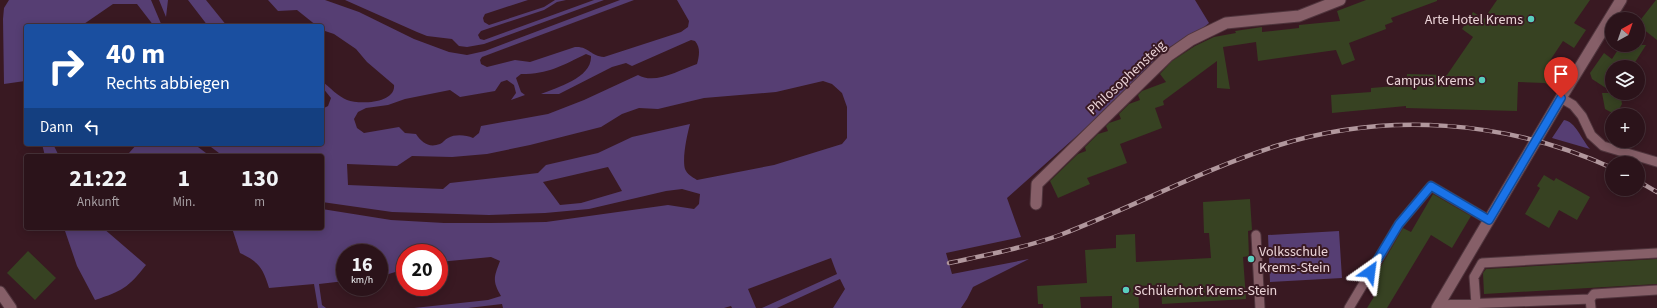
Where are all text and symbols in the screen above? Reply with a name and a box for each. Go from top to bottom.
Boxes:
place label: Arte Hotel Krems [1425,10,1523,30]
north arrow [1605,12,1645,52]
map controls [1605,12,1645,196]
marker: Arte Hotel Krems [1526,14,1536,24]
text: 40 m [106,34,165,74]
street label: Philosophensteig [1083,36,1170,120]
icon: right [40,40,92,92]
pin [1544,57,1578,98]
button: layers [1605,60,1645,100]
icon: arrive [1550,63,1572,85]
text: Rechts abbiegen [106,71,230,96]
place label: Campus Krems [1386,71,1474,91]
marker: Campus Krems [1477,75,1487,85]
button: + [1605,108,1645,148]
icon: left [81,116,103,138]
text: Dann [40,117,73,138]
button: − [1605,156,1645,196]
text: 21:22 [69,161,127,196]
text: 1 [178,161,190,196]
text: 130 [241,161,279,196]
text: Ankunft [77,193,119,211]
text: Min. [172,193,195,211]
text: m [254,193,265,211]
place label: Volksschule Krems-Stein [1259,242,1330,278]
speed limit sign: 20 [396,244,448,296]
text: 16 [351,251,373,279]
position arrow [1349,251,1391,293]
marker: Volksschule Krems-Stein [1246,254,1256,264]
text: km/h [351,273,373,287]
place label: Schülerhort Krems-Stein [1134,281,1277,301]
marker: Schülerhort Krems-Stein [1121,285,1131,295]

